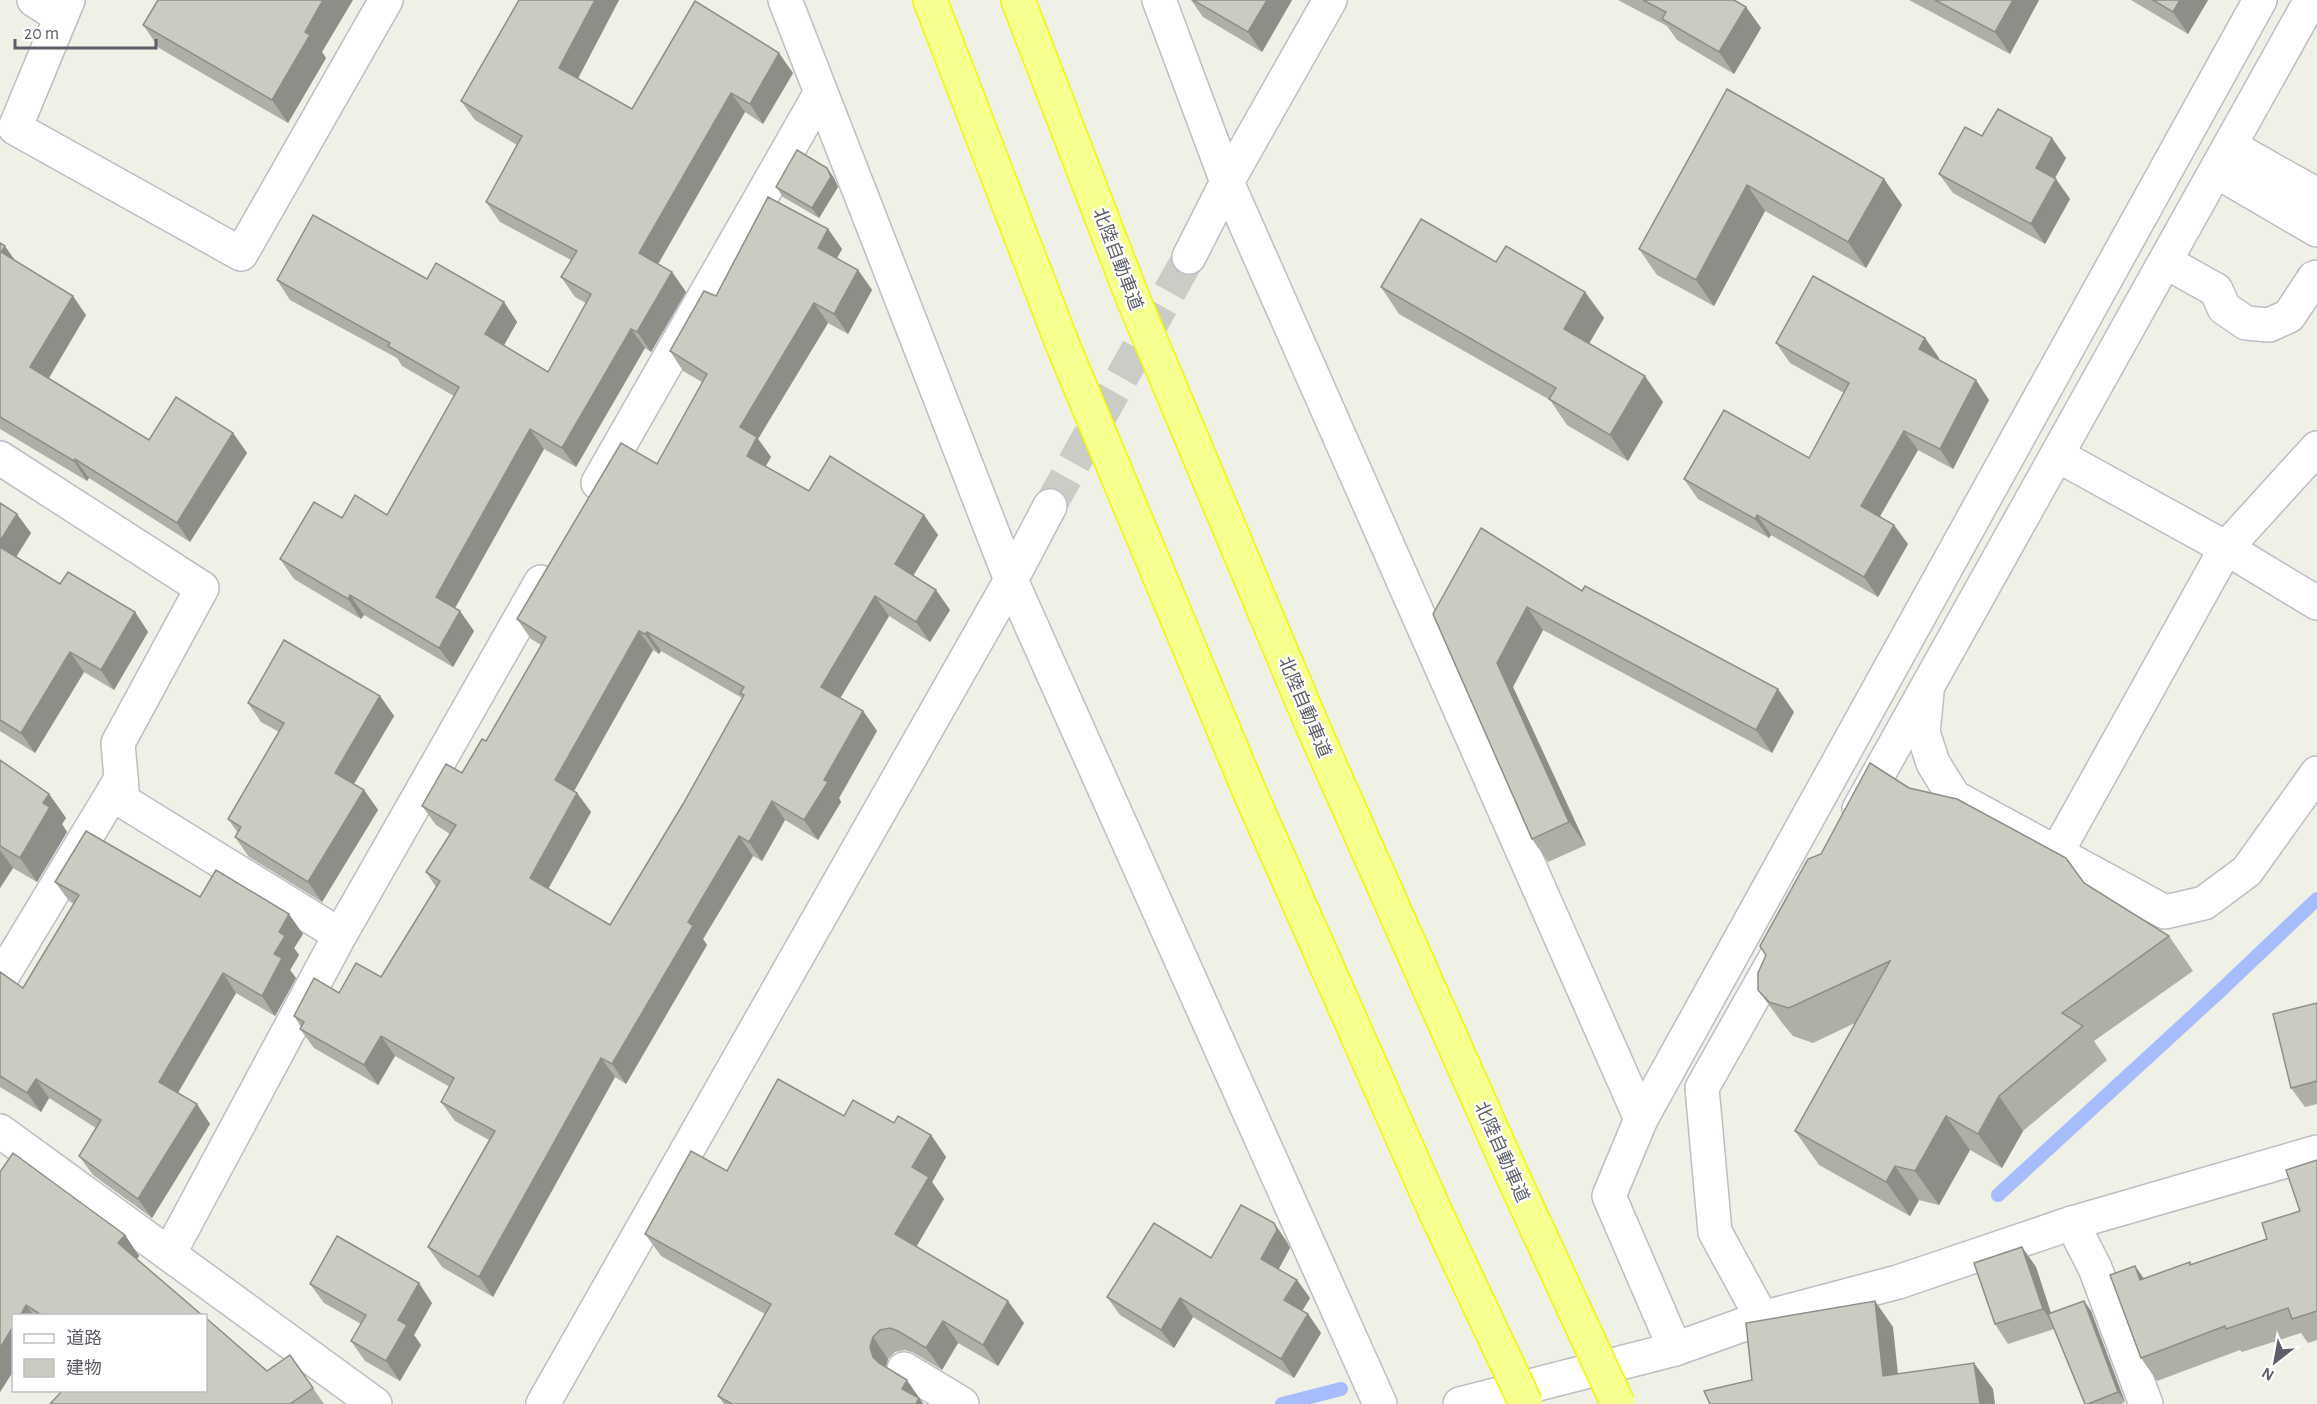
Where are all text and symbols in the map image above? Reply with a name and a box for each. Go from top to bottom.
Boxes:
scale bar [15,12,156,50]
text: 20 m [24,25,59,43]
street label: 北陸自動車道 [1089,205,1147,313]
street label: 北陸自動車道 [1275,653,1335,761]
street label: 北陸自動車道 [1471,1099,1533,1205]
legend [12,1314,207,1392]
text: 道路 [66,1328,102,1348]
north arrow [2245,1332,2305,1392]
text: 建物 [66,1358,102,1378]
text: N [2259,1364,2277,1384]

